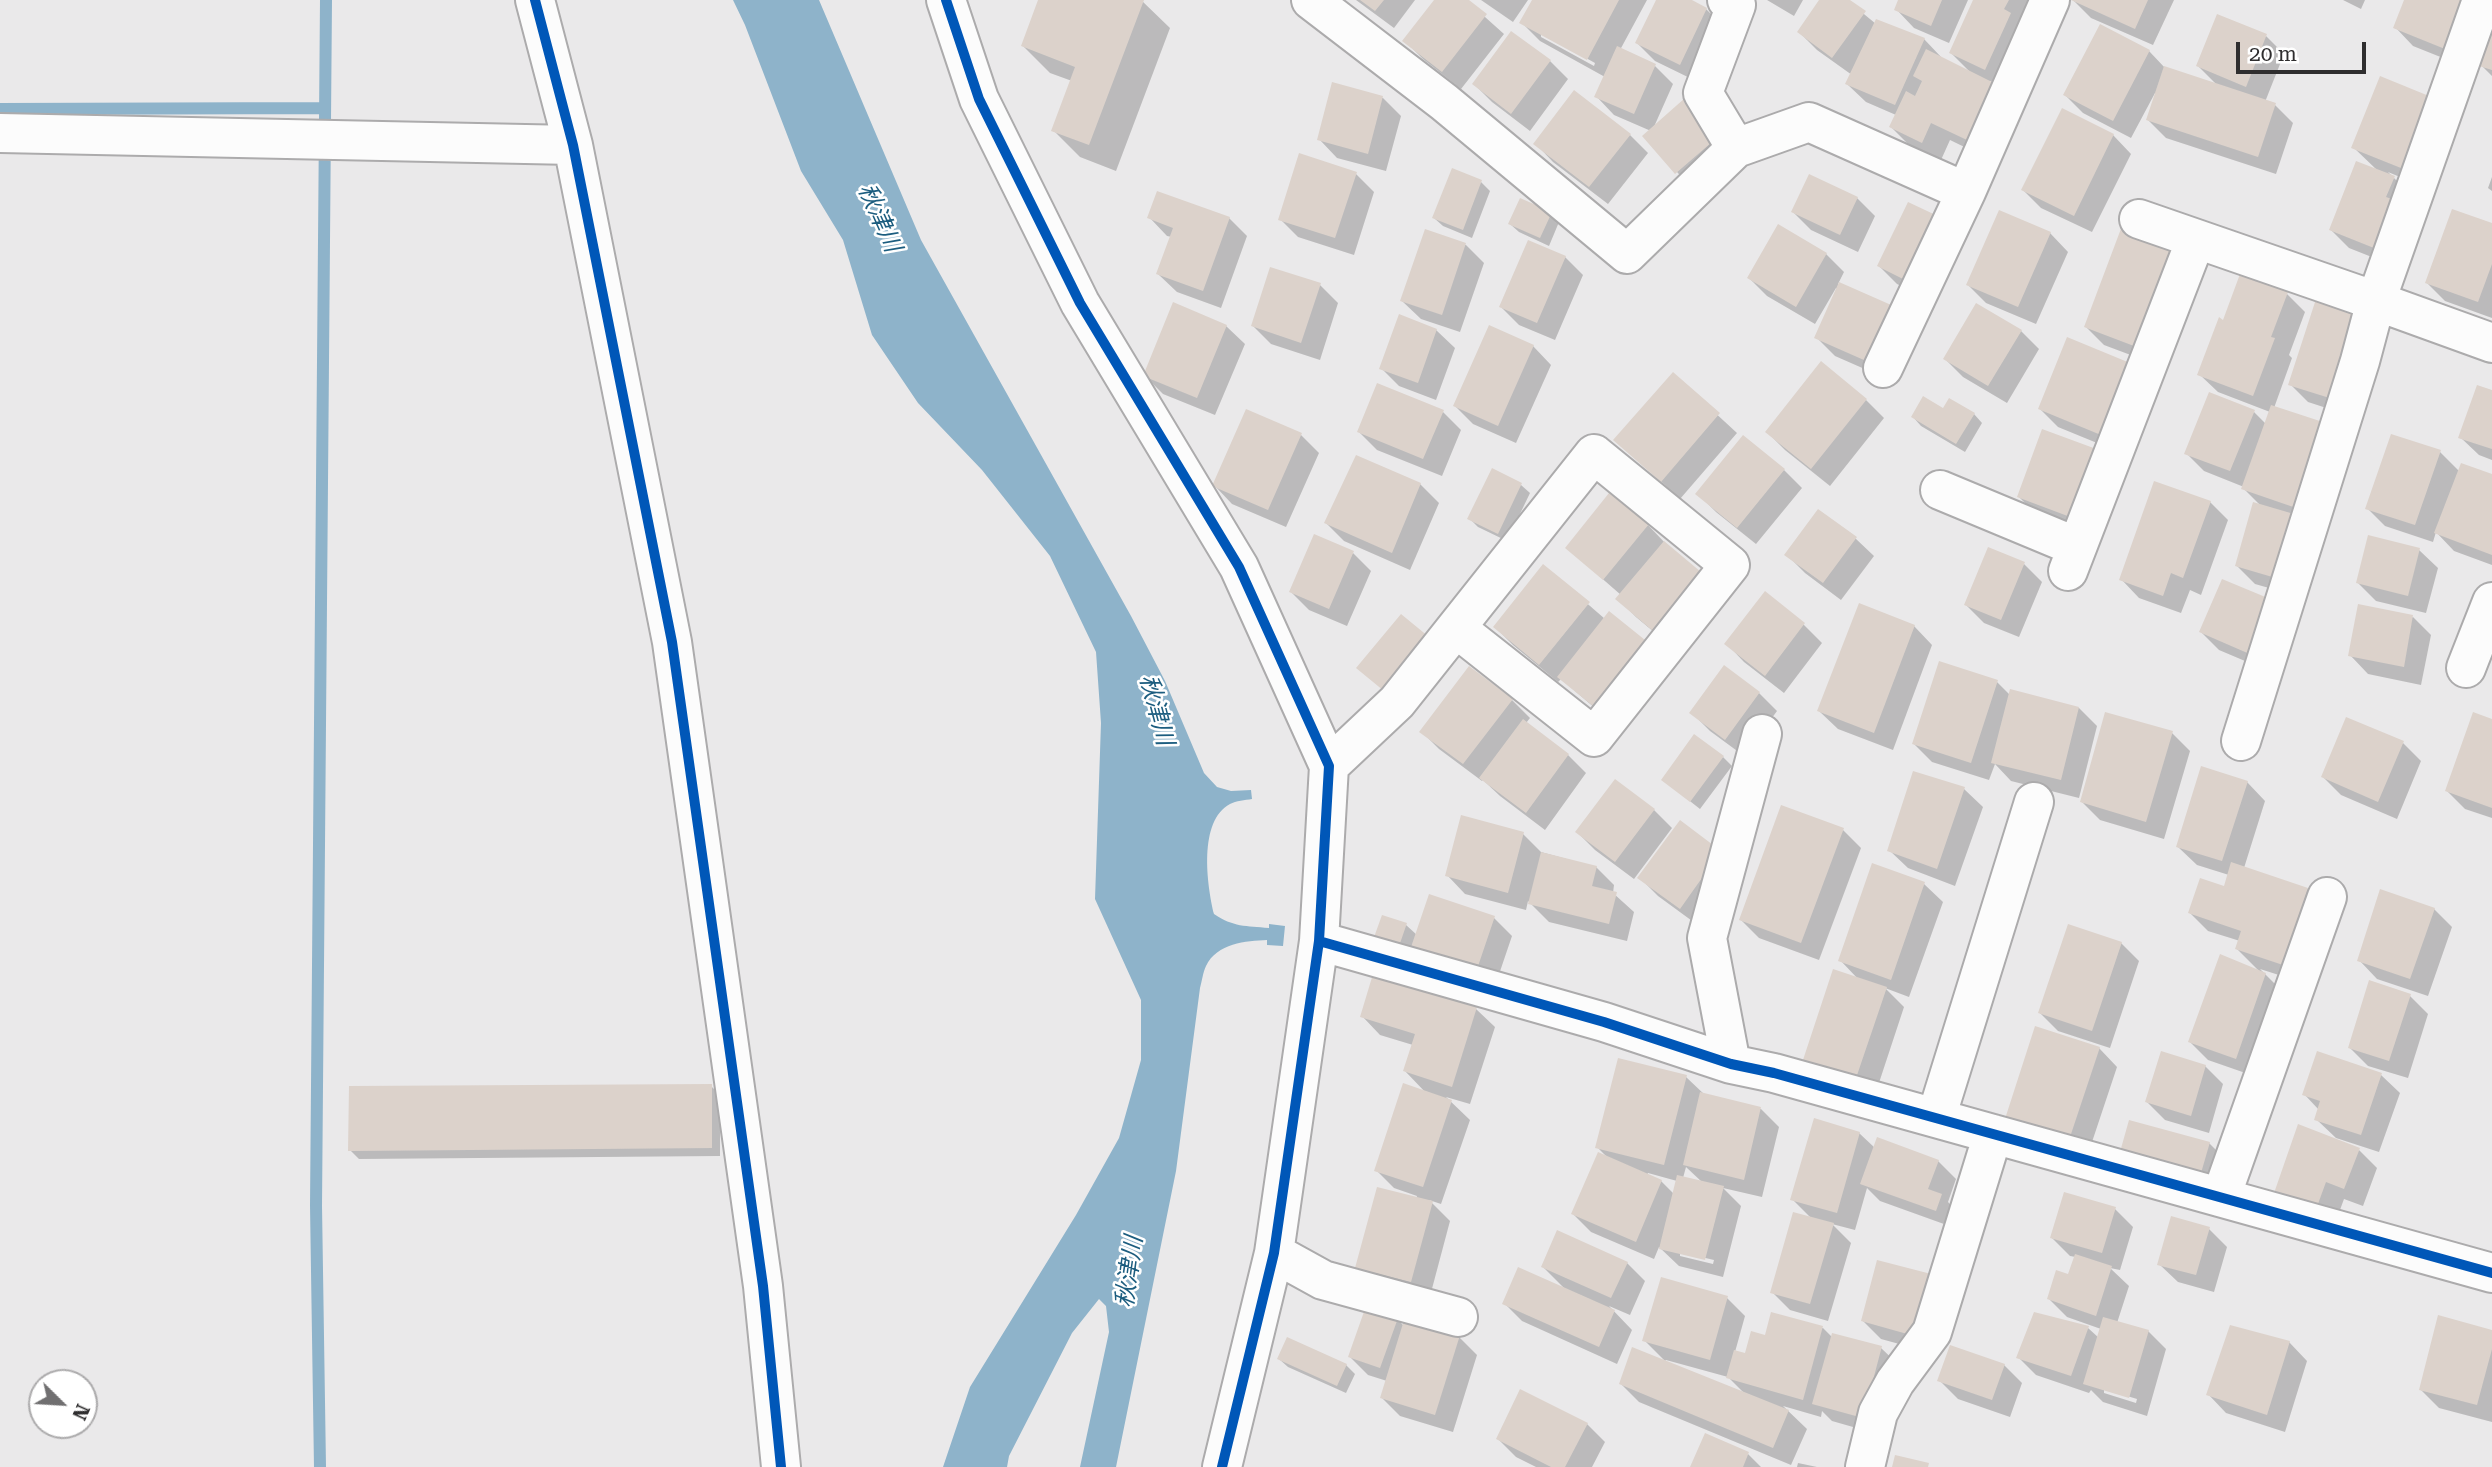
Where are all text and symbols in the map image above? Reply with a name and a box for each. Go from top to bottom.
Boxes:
scale bar [2240,28,2370,72]
text: 20 m [2249,42,2297,66]
water label: 秋津川 [851,179,907,257]
water label: 秋津川 [1133,671,1179,749]
water label: 秋津川 [1111,1234,1149,1310]
north arrow [28,1369,98,1439]
text: N [67,1401,94,1423]

